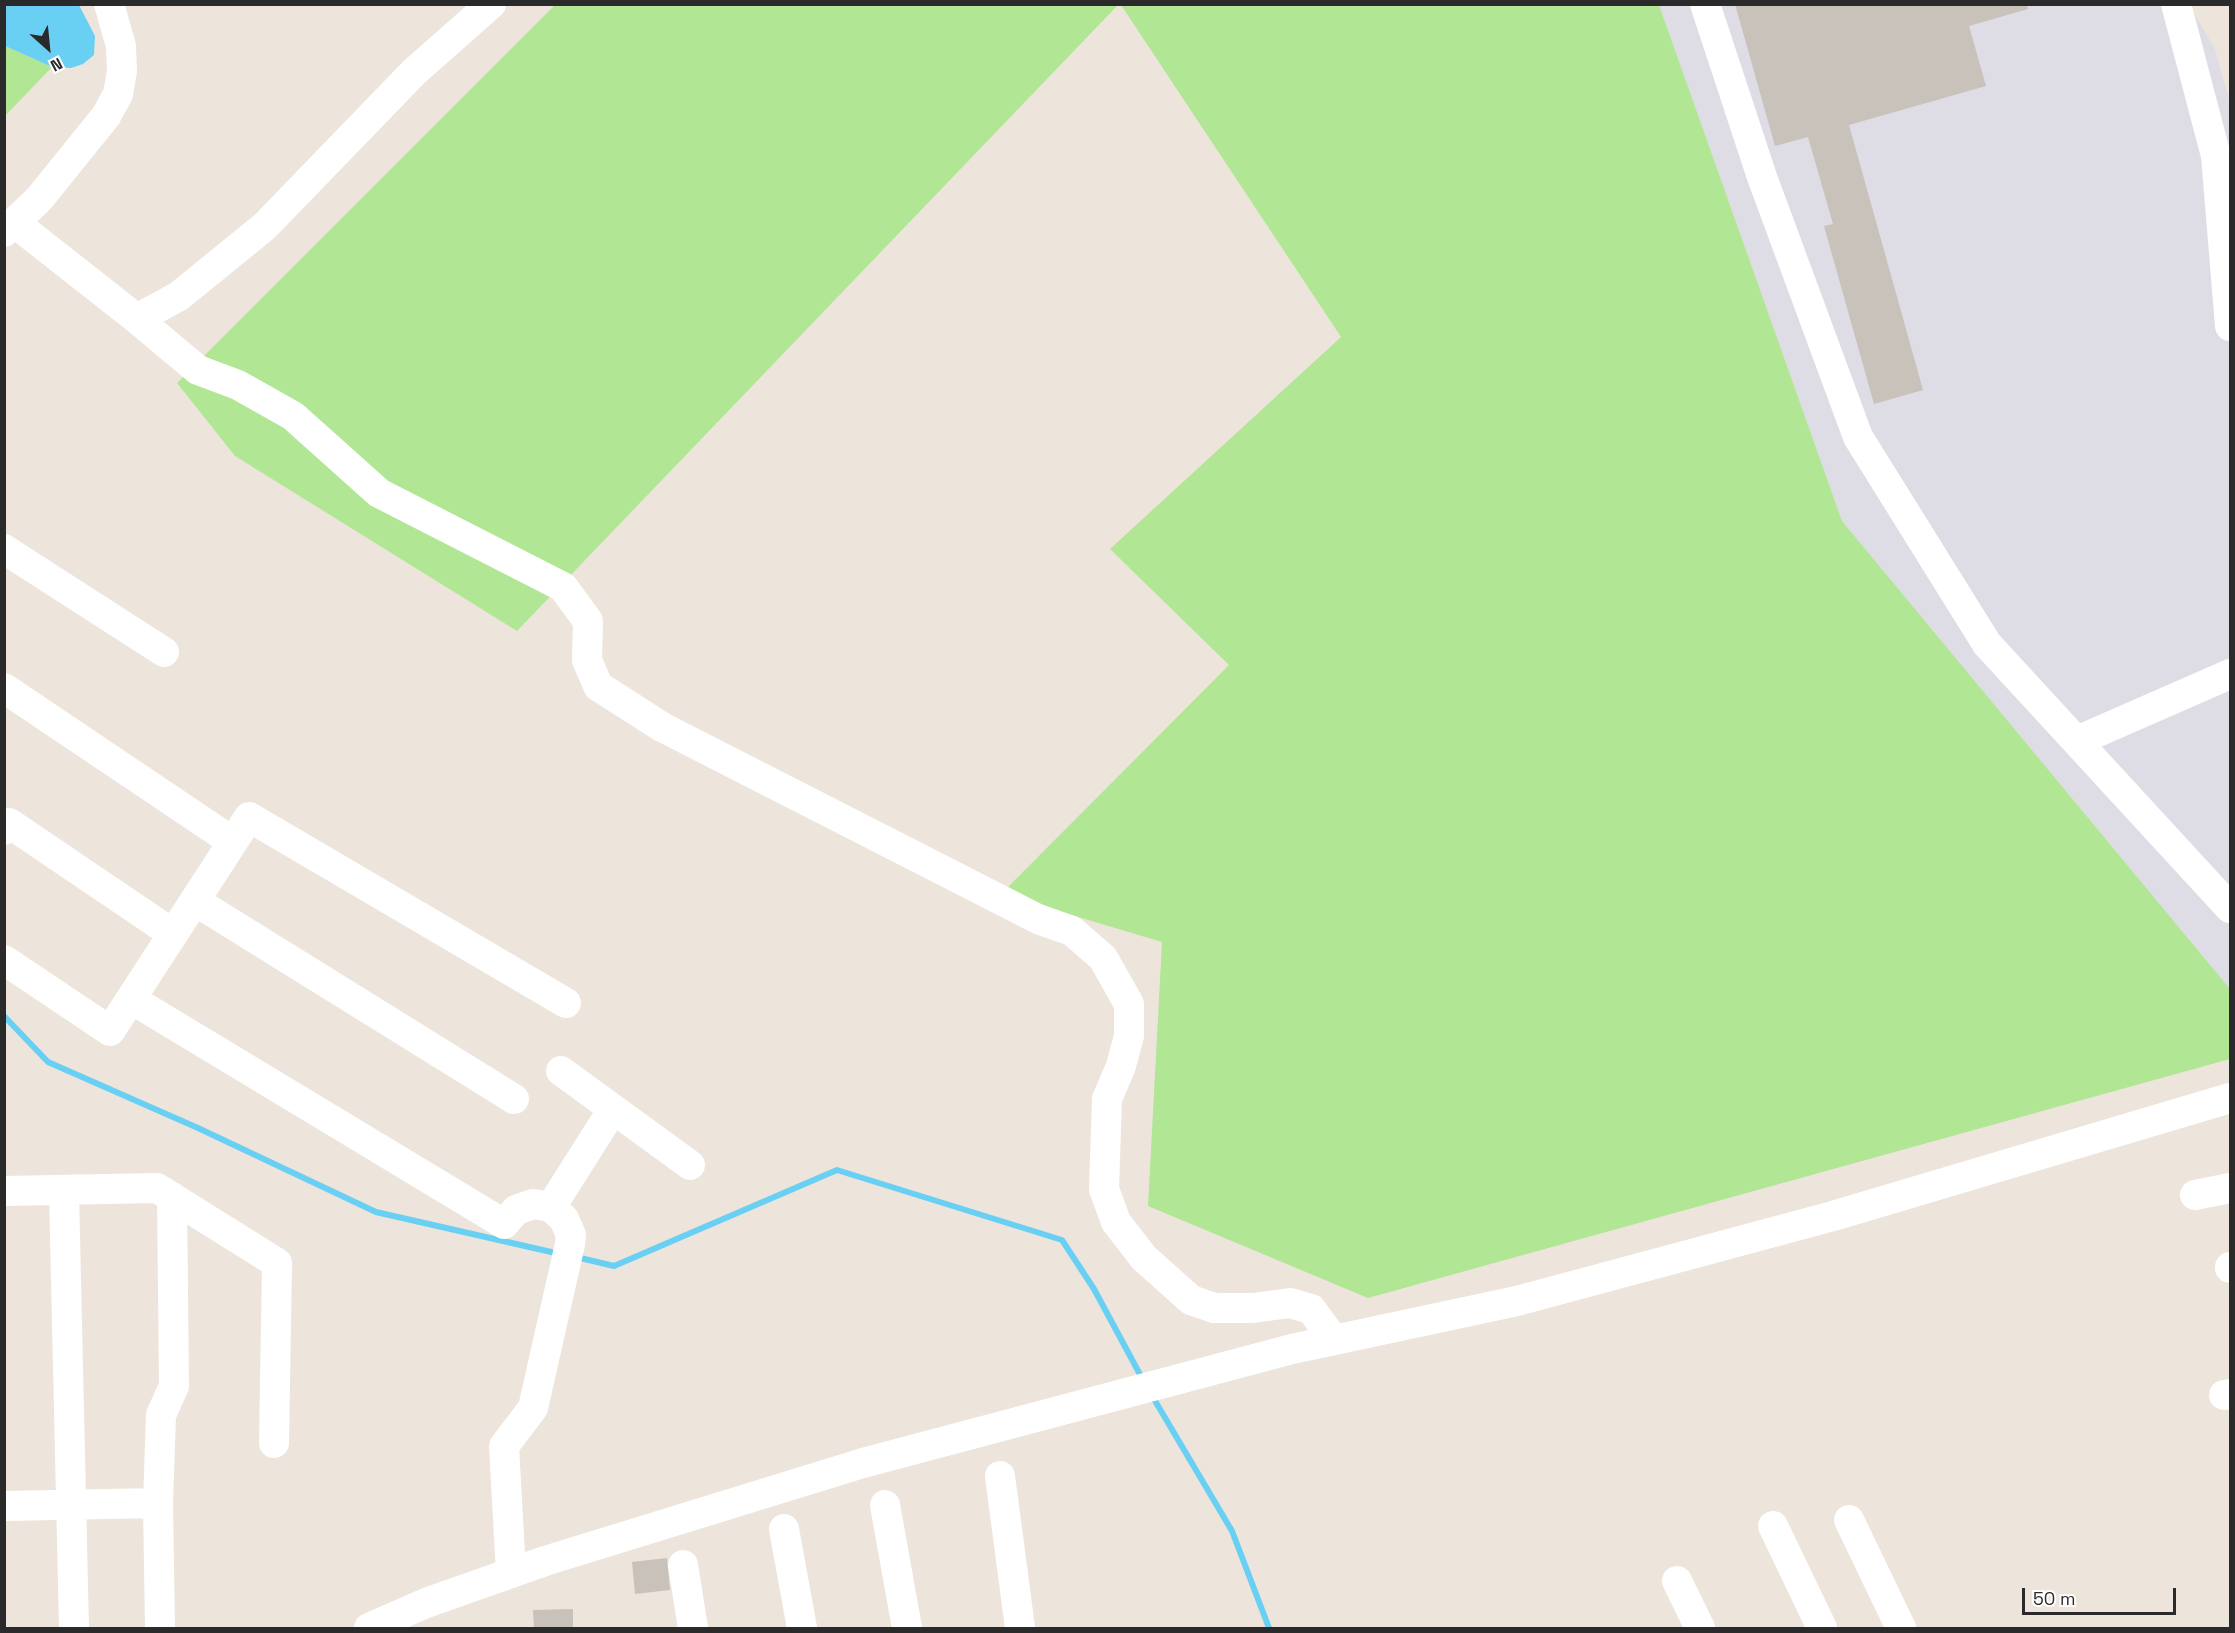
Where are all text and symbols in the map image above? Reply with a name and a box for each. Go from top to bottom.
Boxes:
north arrow [18,18,78,78]
text: N [47,53,66,76]
scale bar [2025,1576,2180,1614]
text: 50 m [2033,1587,2075,1610]

